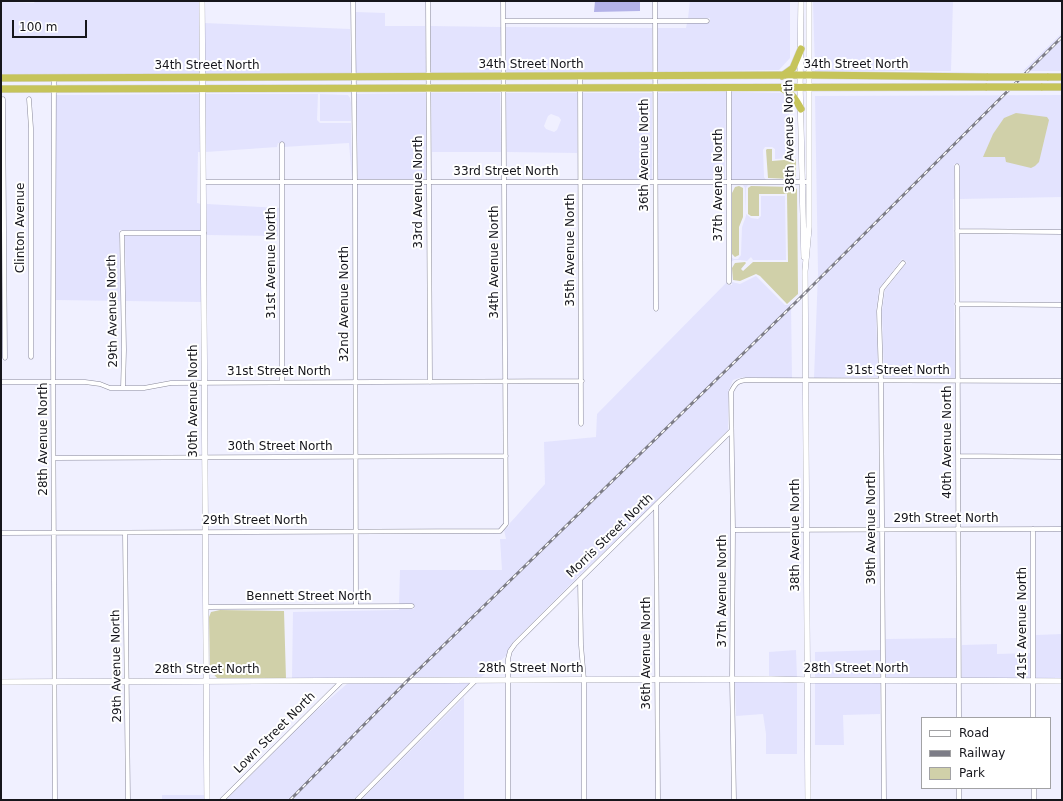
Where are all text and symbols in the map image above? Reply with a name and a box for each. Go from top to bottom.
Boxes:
scale bar [14,12,89,38]
text: 100 m [19,20,57,34]
street label: 34th Street North [478,58,584,72]
street label: 34th Street North [803,58,909,72]
street label: 34th Street North [154,59,260,73]
street label: 38th Avenue North [782,79,798,193]
street label: 36th Avenue North [638,98,652,212]
street label: 37th Avenue North [712,128,726,242]
street label: 33rd Avenue North [412,135,426,249]
street label: 33rd Street North [453,165,559,179]
street label: Clinton Avenue [14,183,28,273]
street label: 35th Avenue North [564,193,578,307]
street label: 34th Avenue North [488,205,502,319]
street label: 31st Avenue North [265,207,279,319]
street label: 32nd Avenue North [338,246,352,362]
street label: 29th Avenue North [105,254,121,368]
street label: 30th Avenue North [187,344,201,458]
street label: 31st Street North [846,364,950,378]
street label: 31st Street North [227,365,331,379]
street label: 28th Avenue North [37,382,51,496]
street label: 40th Avenue North [941,385,955,499]
street label: 30th Street North [227,440,333,454]
street label: 39th Avenue North [865,471,879,585]
street label: 38th Avenue North [789,478,803,592]
street label: Morris Street North [564,491,656,581]
street label: 29th Street North [893,512,999,526]
street label: 29th Street North [202,514,308,528]
street label: 37th Avenue North [716,534,730,648]
street label: 41st Avenue North [1016,567,1030,679]
street label: Bennett Street North [246,590,372,604]
street label: 36th Avenue North [640,596,654,710]
street label: 29th Avenue North [109,609,125,723]
street label: 28th Street North [478,662,584,676]
street label: 28th Street North [803,662,909,676]
street label: 28th Street North [154,663,260,677]
street label: Lown Street North [231,689,319,777]
legend [921,717,1051,789]
text: Road [959,726,989,740]
text: Railway [959,746,1005,760]
text: Park [959,766,985,780]

